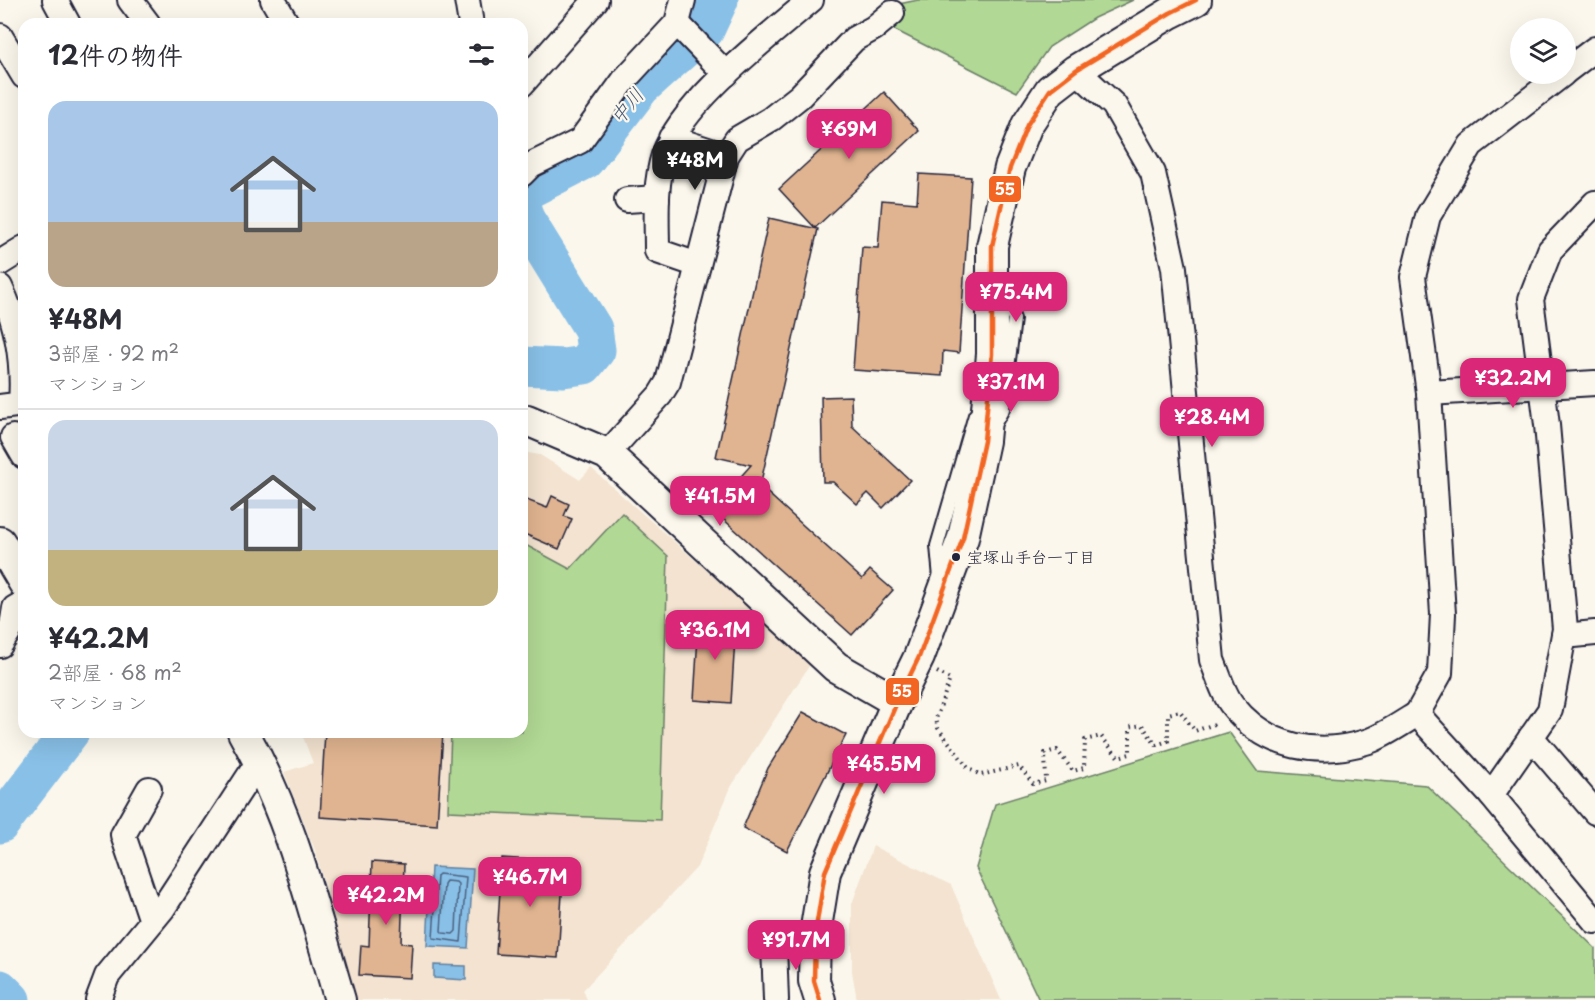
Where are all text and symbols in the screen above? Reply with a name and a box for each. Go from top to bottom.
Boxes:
map controls [1510,18,1576,84]
button: layers [1510,18,1576,84]
text: 12件の物件 [48,35,183,74]
icon: filters [465,38,498,71]
water label: 中川 [602,80,650,130]
pin: ¥69M [813,109,885,160]
text: ¥69M [821,113,877,143]
icon: home [219,140,327,248]
pin: ¥48M [659,140,731,191]
text: ¥48M [666,144,724,174]
line badge: 55 [988,175,1022,203]
text: 55 [995,176,1015,200]
pin: ¥75.4M [967,272,1065,323]
text: ¥75.4M [979,276,1053,306]
text: ¥48M [48,299,123,338]
text: 3部屋 · 92 m² [48,338,179,368]
pin: ¥32.2M [1464,358,1562,409]
pin: ¥37.1M [962,362,1060,413]
text: ¥32.2M [1474,362,1552,392]
text: ¥37.1M [977,366,1045,396]
text: マンション [48,368,147,398]
pin: ¥28.4M [1163,397,1261,448]
text: ¥28.4M [1174,401,1250,431]
icon: home [219,459,327,567]
pin: ¥41.5M [671,476,769,527]
text: ¥41.5M [684,480,756,510]
place label: 宝塚山手台一丁目 [967,544,1095,568]
marker: 宝塚山手台一丁目 [950,551,962,563]
pin: ¥36.1M [666,610,764,661]
text: ¥36.1M [679,614,751,644]
text: ¥42.2M [48,618,149,657]
text: 2部屋 · 68 m² [48,657,182,687]
line badge: 55 [885,677,920,706]
text: 55 [892,678,912,702]
text: マンション [48,687,147,717]
pin: ¥45.5M [835,744,933,795]
text: ¥45.5M [846,748,922,778]
pin: ¥46.7M [481,857,579,908]
text: ¥46.7M [492,861,568,891]
pin: ¥42.2M [337,875,435,926]
text: ¥42.2M [347,879,425,909]
pin: ¥91.7M [747,920,845,971]
text: ¥91.7M [762,924,830,954]

